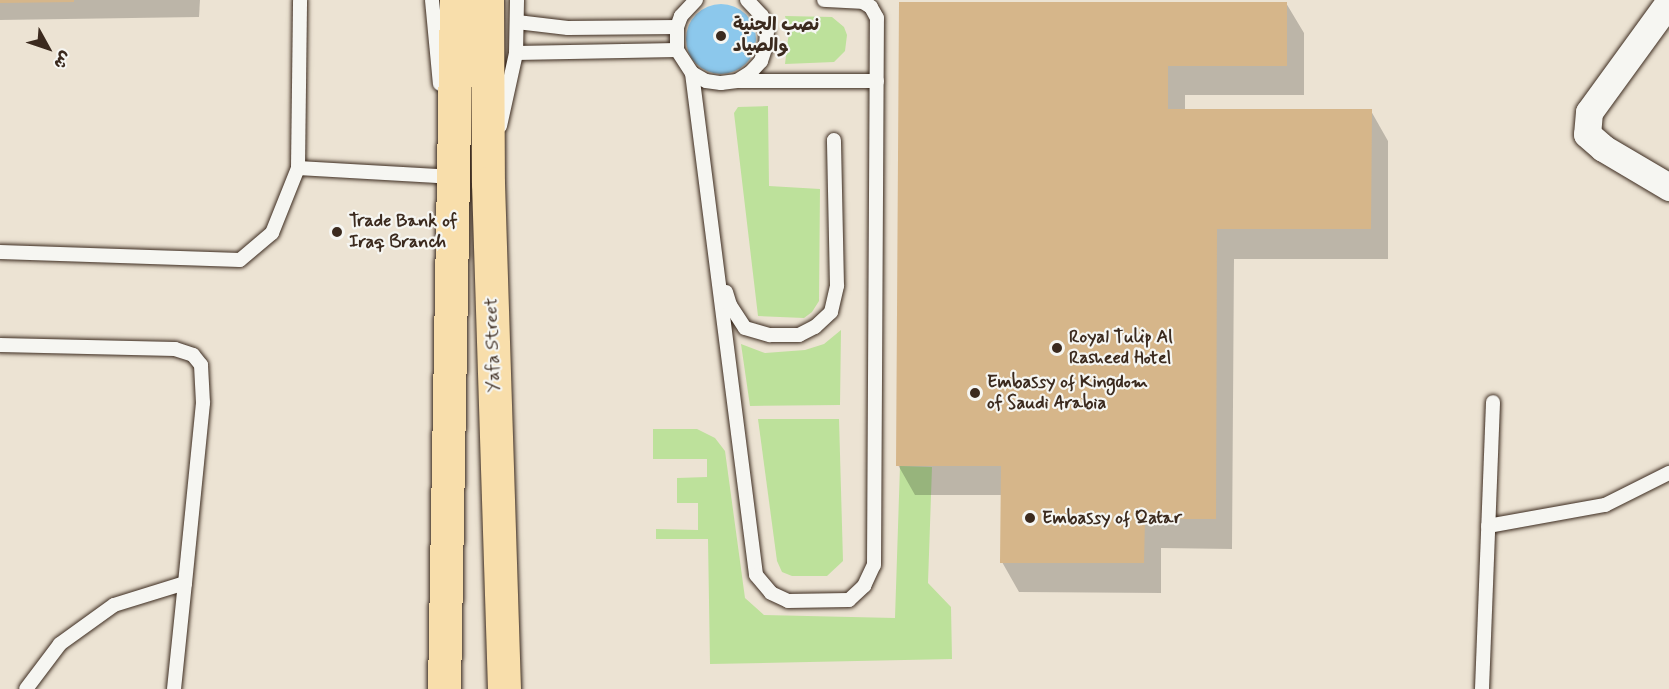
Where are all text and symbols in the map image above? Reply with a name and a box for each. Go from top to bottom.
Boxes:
place label: نصب الجنية والصياد [733,15,819,57]
north arrow [18,18,78,78]
marker: نصب الجنية والصياد [714,29,728,43]
text: ش [48,46,76,73]
place label: Trade Bank of Iraq Branch [349,211,456,254]
marker: Trade Bank of Iraq Branch [330,225,344,239]
street label: Yafa Street [481,298,505,392]
place label: Royal Tulip Al Rasheed Hotel [1069,327,1171,370]
marker: Royal Tulip Al Rasheed Hotel [1050,341,1064,355]
place label: Embassy of Kingdom of Saudi Arabia [987,372,1149,415]
marker: Embassy of Kingdom of Saudi Arabia [968,386,982,400]
place label: Embassy of Qatar [1042,507,1181,529]
marker: Embassy of Qatar [1023,511,1037,525]

